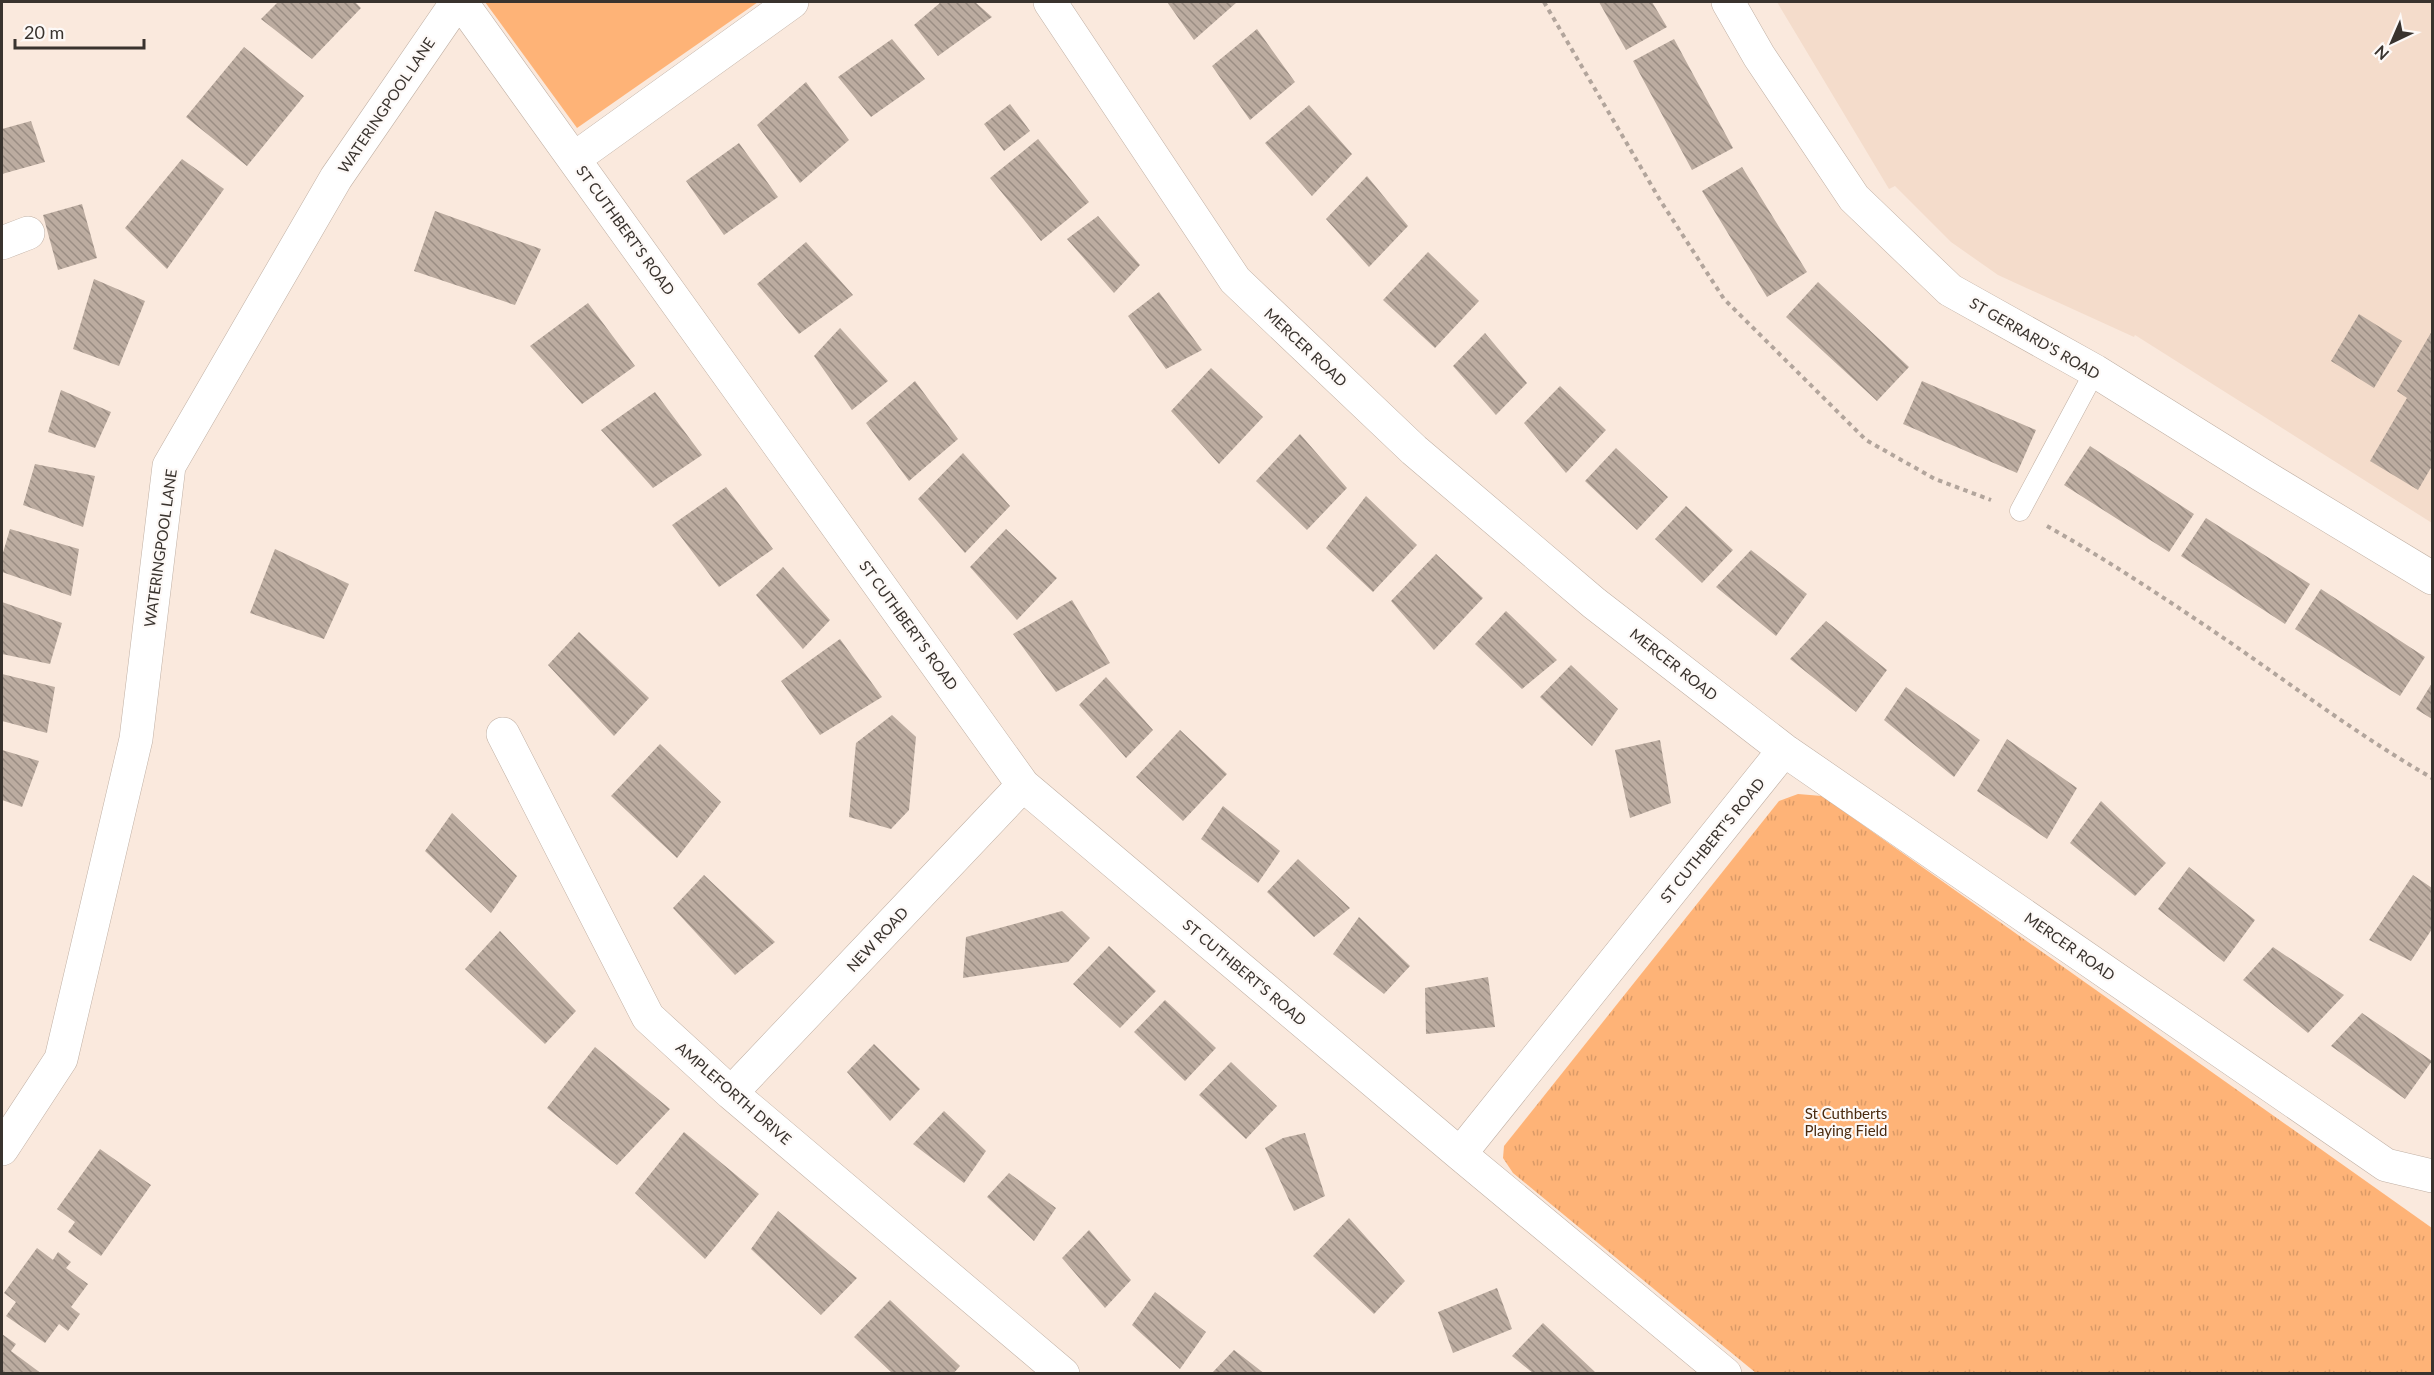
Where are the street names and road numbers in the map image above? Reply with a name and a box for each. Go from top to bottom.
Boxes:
street label: WATERINGPOOL LANE [334,34,438,176]
street label: ST CUTHBERT'S ROAD [573,162,679,298]
street label: ST GERRARD'S ROAD [1967,293,2103,383]
street label: MERCER ROAD [1261,304,1351,390]
street label: WATERINGPOOL LANE [140,468,180,628]
street label: ST CUTHBERT'S ROAD [856,557,962,693]
street label: MERCER ROAD [1627,624,1721,704]
street label: ST CUTHBERT'S ROAD [1656,774,1768,906]
street label: NEW ROAD [842,903,912,975]
street label: MERCER ROAD [2021,908,2119,984]
street label: ST CUTHBERT'S ROAD [1180,915,1310,1029]
street label: AMPLEFORTH DRIVE [673,1038,795,1148]

